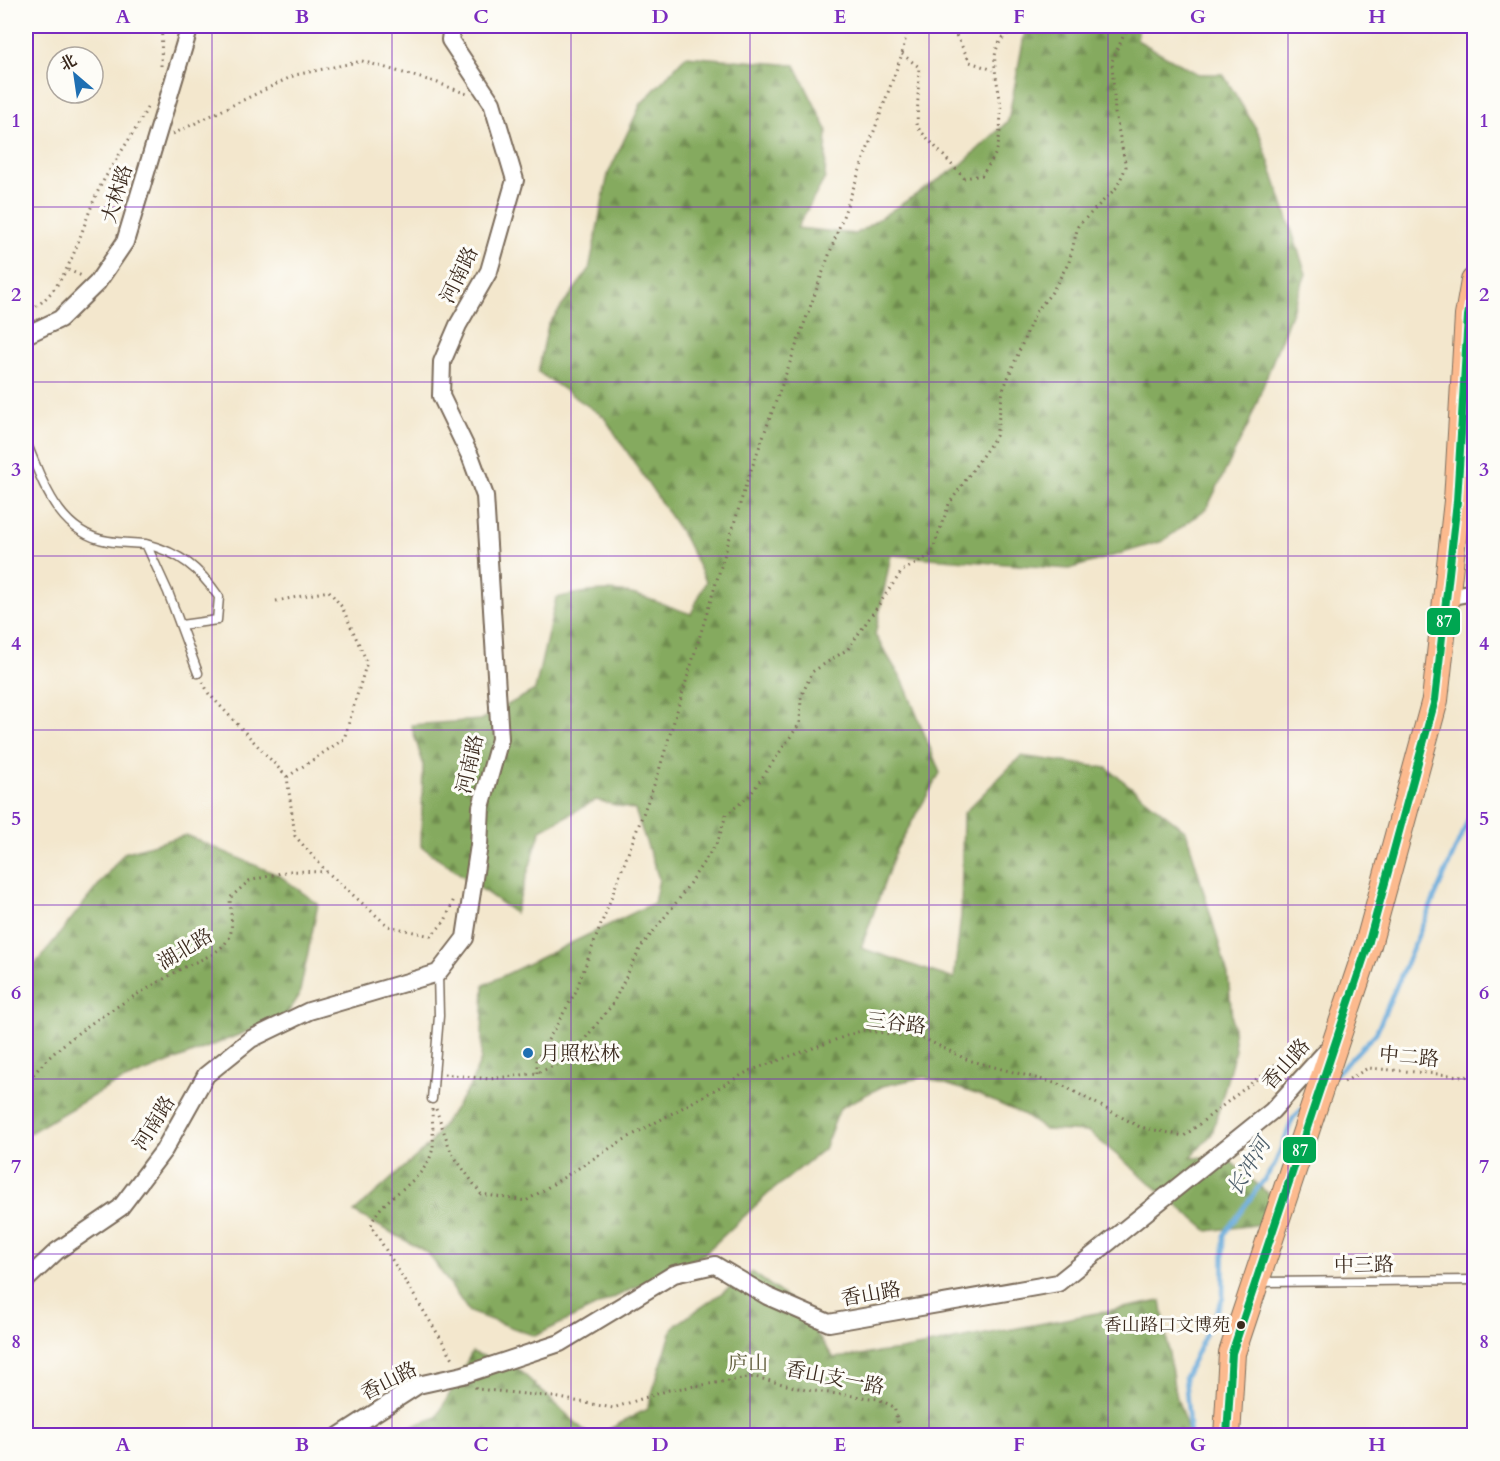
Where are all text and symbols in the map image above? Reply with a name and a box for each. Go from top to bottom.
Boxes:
text: A [115,3,131,30]
text: B [295,3,309,30]
text: C [473,3,489,30]
text: D [651,3,669,30]
text: E [834,3,846,30]
text: F [1013,3,1025,30]
text: G [1190,3,1206,30]
text: H [1368,3,1386,30]
north arrow [45,45,105,105]
text: 北 [56,49,81,76]
text: 1 [11,107,21,134]
text: 1 [1479,107,1489,134]
street label: 大林路 [95,161,139,227]
street label: 河南路 [434,242,484,308]
text: 2 [11,281,21,308]
text: 2 [1479,281,1489,308]
text: 3 [11,456,21,483]
text: 3 [1479,456,1489,483]
line badge: 87 [1426,607,1461,636]
text: 87 [1436,611,1452,633]
text: 4 [11,630,21,657]
text: 4 [1479,630,1489,657]
street label: 河南路 [450,732,490,796]
text: 5 [11,805,21,832]
text: 5 [1479,805,1489,832]
street label: 湖北路 [152,922,218,976]
text: 6 [11,979,21,1006]
text: 6 [1479,979,1489,1006]
street label: 三谷路 [865,1006,927,1040]
street label: 香山路 [1256,1033,1316,1095]
place label: 月照松林 [540,1040,620,1067]
street label: 中二路 [1378,1041,1440,1073]
marker: 月照松林 [521,1046,535,1060]
street label: 河南路 [127,1090,181,1156]
water label: 长冲河 [1220,1129,1280,1201]
line badge: 87 [1282,1136,1317,1164]
text: 87 [1292,1140,1308,1162]
text: 7 [11,1153,21,1180]
text: 7 [1479,1153,1489,1180]
street label: 中三路 [1334,1251,1394,1279]
street label: 香山路 [839,1275,903,1313]
place label: 香山路口文博苑 [1104,1313,1230,1338]
marker: 香山路口文博苑 [1235,1319,1247,1331]
text: 8 [11,1328,21,1355]
text: 8 [1479,1328,1489,1355]
park label: 庐山 [728,1350,768,1377]
street label: 香山路 [356,1355,422,1407]
street label: 香山支一路 [783,1355,887,1401]
text: A [115,1431,131,1458]
text: B [295,1431,309,1458]
text: C [473,1431,489,1458]
text: D [651,1431,669,1458]
text: E [834,1431,846,1458]
text: F [1013,1431,1025,1458]
text: G [1190,1431,1206,1458]
text: H [1368,1431,1386,1458]

